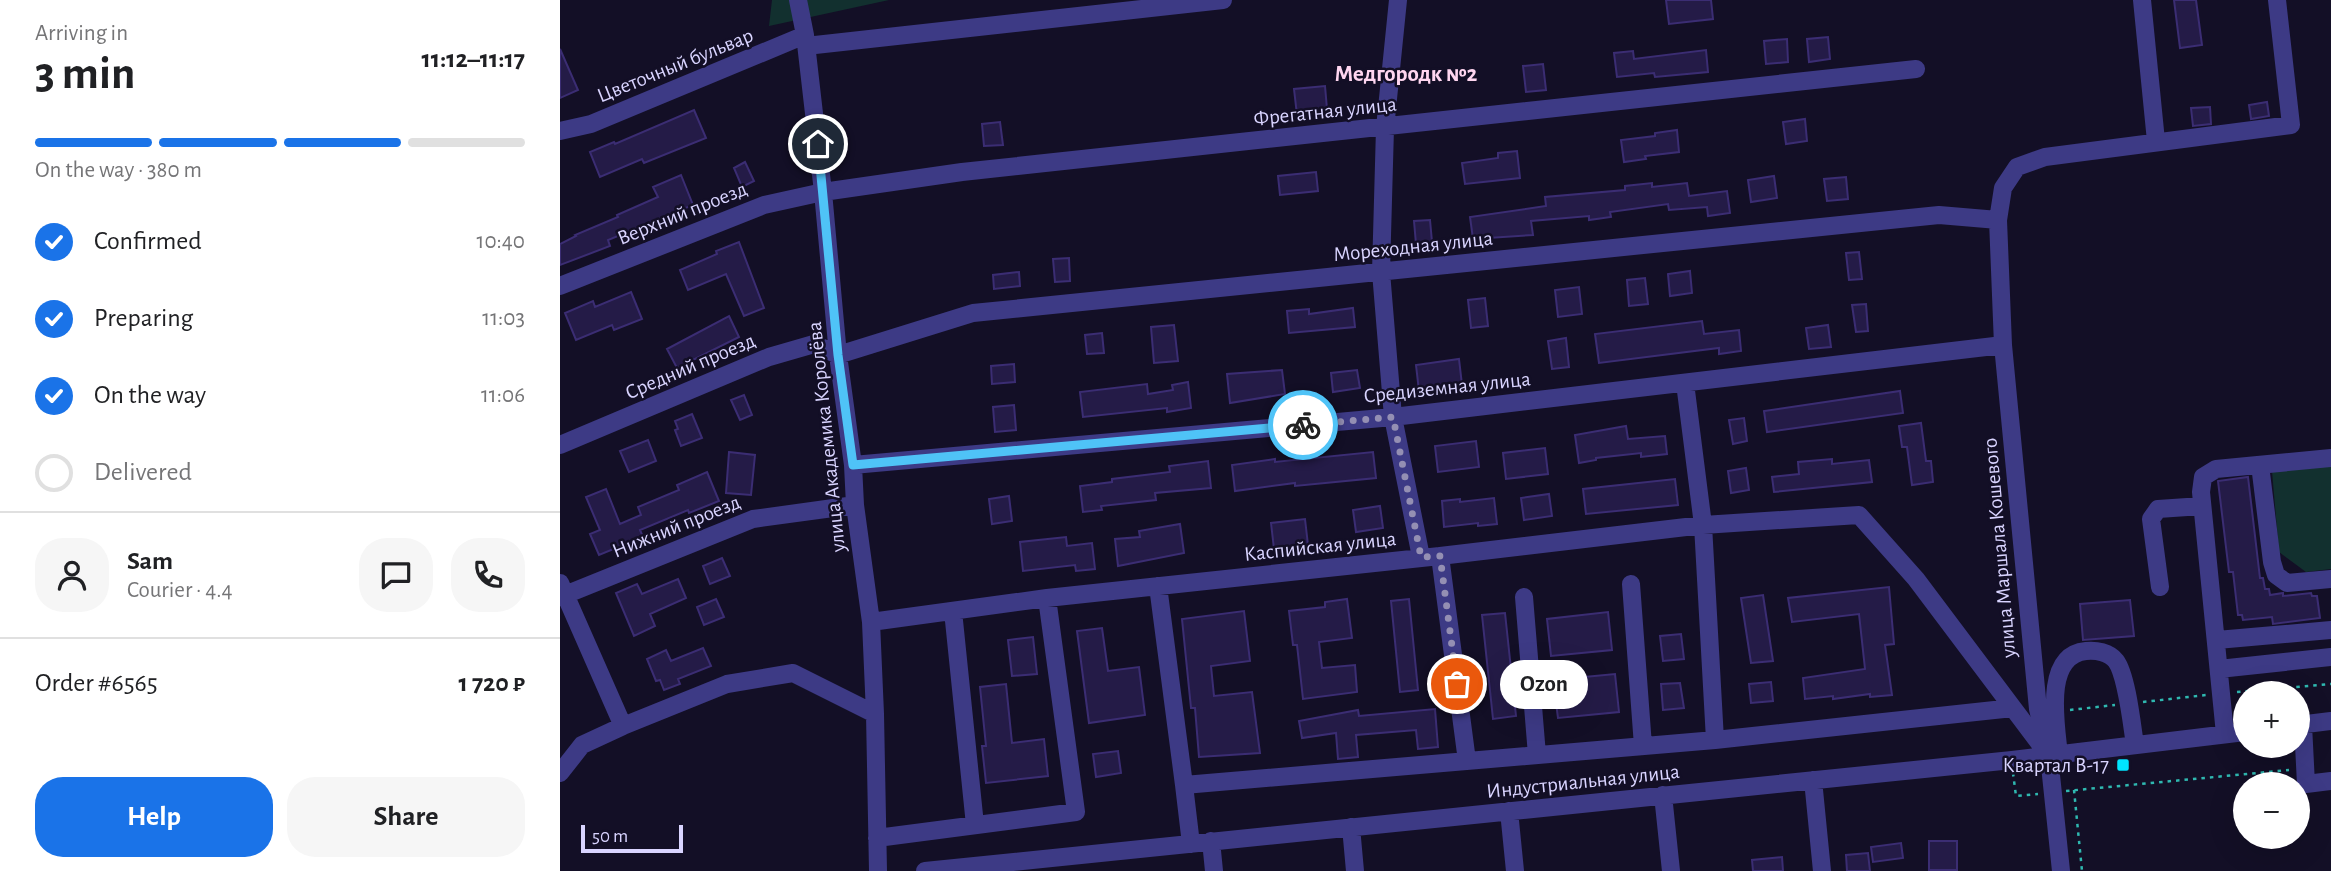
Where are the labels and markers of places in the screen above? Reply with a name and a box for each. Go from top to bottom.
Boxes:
pin [788,114,848,174]
pin [1427,654,1487,714]
callout: Ozon [1499,660,1586,708]
place label: Квартал В-17 [2002,755,2109,776]
marker: Квартал В-17 [2115,757,2131,773]

